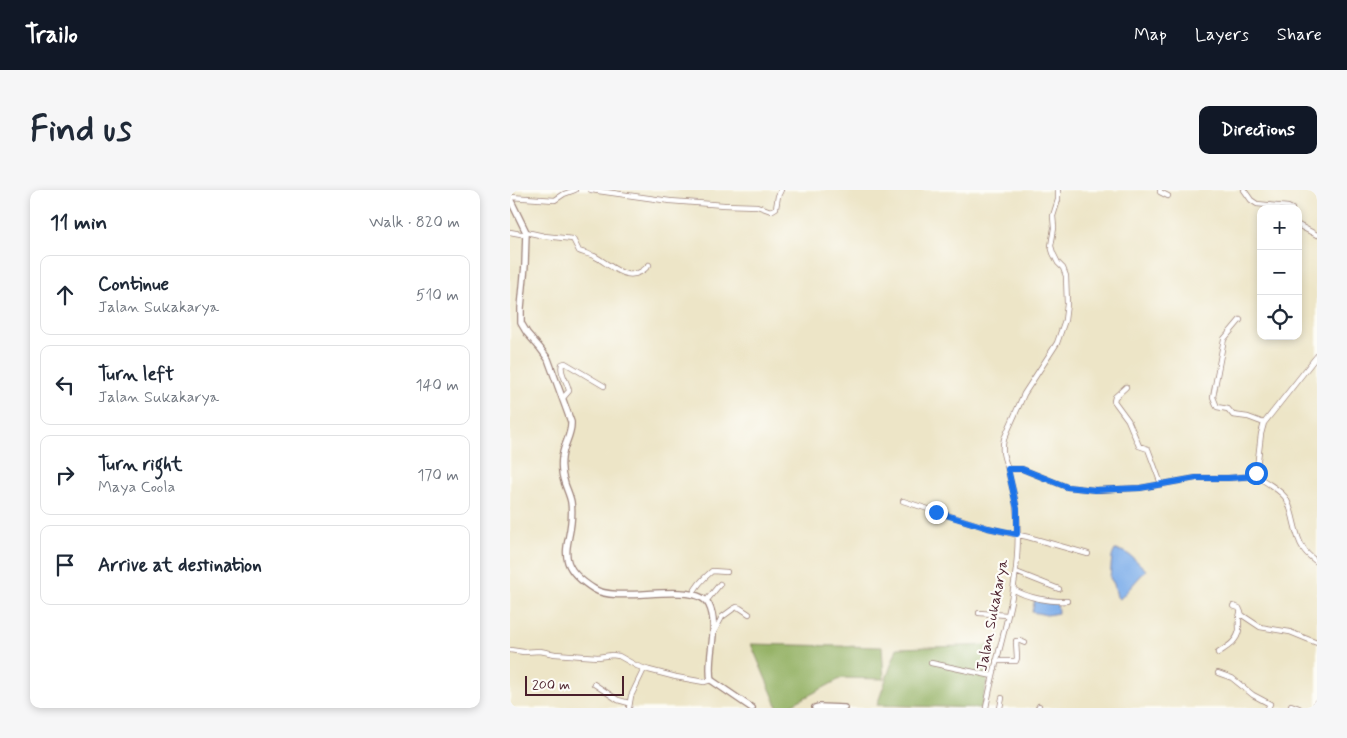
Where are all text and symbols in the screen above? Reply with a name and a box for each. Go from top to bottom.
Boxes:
text: Trailo [25,20,78,51]
text: Map [1134,23,1167,47]
text: Layers [1195,23,1249,47]
text: Share [1277,23,1322,47]
button: Directions [1199,106,1317,154]
text: Find us [30,107,132,153]
map controls [1257,205,1302,340]
button: + [1257,205,1302,250]
text: 11 min [50,209,107,237]
text: Walk · 820 m [369,212,460,233]
button: − [1257,250,1302,295]
text: Continue [98,272,169,297]
icon: ahead [51,281,79,309]
text: 510 m [416,285,459,306]
button: locate [1257,295,1302,340]
text: Jalan Sukakarya [98,297,219,318]
text: Turn left [98,362,174,387]
icon: left [51,371,79,399]
text: 140 m [415,375,459,396]
text: Jalan Sukakarya [98,387,219,408]
text: Turn right [98,452,182,477]
icon: right [51,461,79,489]
route start [1245,462,1268,485]
text: 170 m [417,465,459,486]
text: Maya Coola [98,477,175,498]
route end [925,501,948,524]
icon: arrive [51,551,79,579]
text: Arrive at destination [98,553,262,578]
street label: Jalan Sukakarya [972,557,1014,673]
scale bar [525,673,624,696]
text: 200 m [532,676,570,694]

